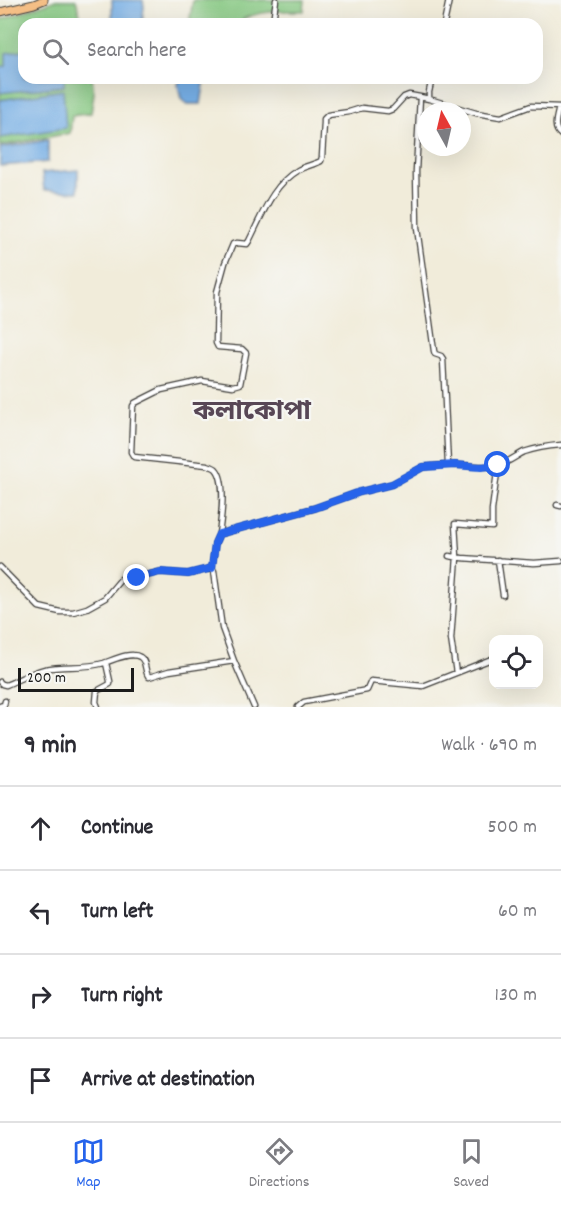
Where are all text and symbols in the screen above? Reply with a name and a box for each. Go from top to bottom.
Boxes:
search box [18,18,543,84]
icon: search [39,35,72,68]
text: Search here [87,36,186,67]
north arrow [417,102,471,156]
district label: কলাকোপা [192,394,311,433]
route start [484,451,510,477]
route end [123,564,149,590]
map controls [489,635,543,689]
button: locate [489,635,543,689]
scale bar [18,665,134,692]
text: 200 m [27,667,66,690]
text: 9 min [24,728,77,765]
text: Walk · 690 m [441,732,537,760]
icon: ahead [24,812,57,845]
text: Continue [81,813,153,844]
text: 500 m [488,814,537,842]
icon: left [24,896,57,929]
text: Turn left [81,897,153,928]
text: 60 m [498,898,537,926]
icon: right [24,980,57,1013]
text: Turn right [81,981,163,1012]
text: 130 m [495,982,537,1010]
icon: arrive [24,1064,57,1097]
text: Arrive at destination [81,1065,255,1096]
tab: Map [72,1135,105,1194]
tab: Directions [249,1135,309,1194]
tab: Saved [453,1135,489,1194]

